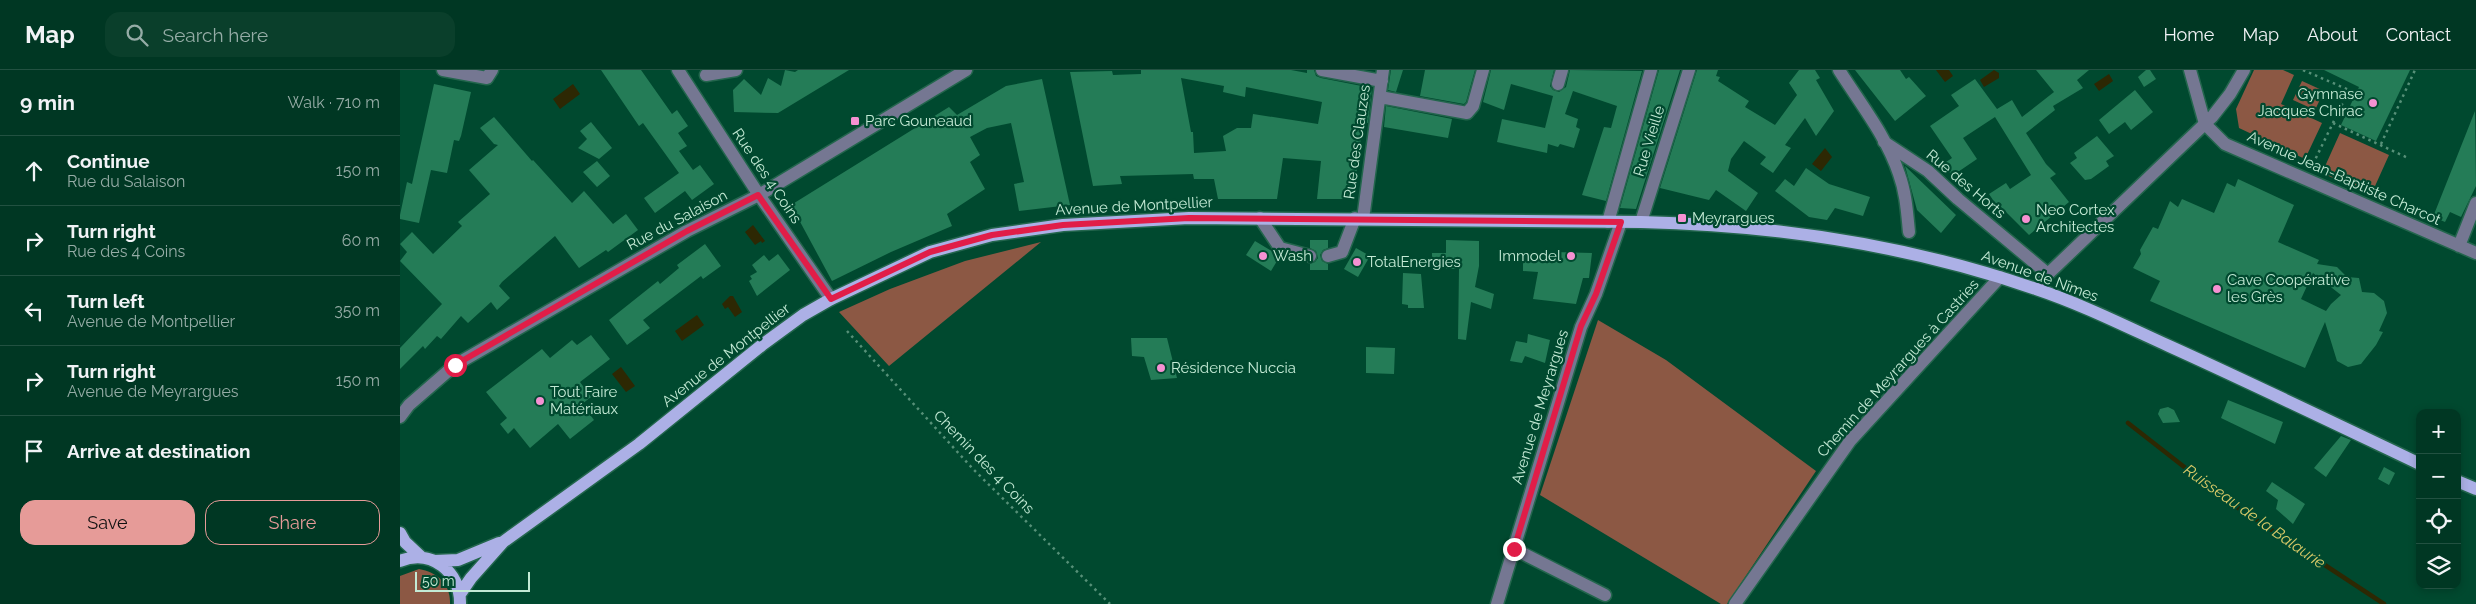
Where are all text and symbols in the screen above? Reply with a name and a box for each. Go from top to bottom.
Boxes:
search box [105,12,455,57]
text: Map [25,20,75,49]
icon: search [123,21,151,49]
text: Search here [163,24,268,46]
text: Home [2163,24,2214,45]
text: Map [2242,24,2279,45]
text: About [2307,24,2358,45]
text: Contact [2386,24,2451,45]
street label: Rue des Clauzes [1340,84,1374,200]
place label: Gymnase Jacques Chirac [2258,85,2363,120]
text: 9 min [20,90,75,115]
text: Walk · 710 m [287,93,380,112]
marker: Gymnase Jacques Chirac [2367,97,2379,109]
street label: Rue Vieille [1630,103,1668,179]
place label: Parc Gouneaud [865,112,972,130]
marker: Parc Gouneaud [849,115,861,127]
street label: Rue des 4 Coins [729,125,805,227]
street label: Avenue Jean-Baptiste Charcot [2245,127,2443,229]
street label: Rue des Horts [1923,146,2009,222]
text: Continue [67,150,150,172]
icon: ahead [20,157,48,185]
text: 150 m [336,161,380,180]
text: Rue du Salaison [67,172,185,191]
street label: Rue du Salaison [624,186,730,254]
street label: Avenue de Montpellier [1055,193,1214,219]
place label: Neo Cortex Architectes [2036,201,2115,236]
place label: Meyrargues [1692,209,1774,227]
marker: Meyrargues [1676,212,1688,224]
marker: Neo Cortex Architectes [2020,213,2032,225]
text: Turn right [67,220,156,242]
icon: right [20,227,48,255]
text: 60 m [342,231,380,250]
text: Rue des 4 Coins [67,242,185,261]
street label: Avenue de Nîmes [1979,246,2101,306]
place label: Wash [1273,247,1312,265]
place label: Immodel [1499,247,1562,265]
marker: Wash [1257,250,1269,262]
marker: Immodel [1565,250,1577,262]
place label: TotalEnergies [1367,253,1461,271]
marker: TotalEnergies [1351,256,1363,268]
place label: Cave Coopérative les Grès [2227,271,2350,306]
street label: Chemin de Meyrargues à Castries [1813,275,1983,461]
marker: Cave Coopérative les Grès [2211,283,2223,295]
text: Turn left [67,290,144,312]
icon: left [20,297,48,325]
street label: Avenue de Montpellier [658,299,794,411]
text: 350 m [334,301,380,320]
text: Avenue de Montpellier [67,312,235,331]
street label: Avenue de Meyrargues [1508,327,1572,487]
route start [444,354,467,377]
place label: Résidence Nuccia [1171,359,1296,377]
text: Turn right [67,360,156,382]
marker: Résidence Nuccia [1155,362,1167,374]
icon: right [20,367,48,395]
text: 150 m [336,371,380,390]
text: Avenue de Meyrargues [67,382,239,401]
place label: Tout Faire Matériaux [550,383,619,418]
marker: Tout Faire Matériaux [534,395,546,407]
street label: Chemin des 4 Coins [930,406,1038,518]
map controls [2416,409,2461,589]
button: + [2416,409,2461,454]
icon: arrive [20,437,48,465]
text: Arrive at destination [67,440,251,462]
button: − [2416,454,2461,499]
water label: Ruisseau de la Balaurie [2180,460,2330,573]
button: locate [2416,499,2461,544]
button: Save [20,500,195,545]
button: Share [205,500,380,545]
route end [1503,538,1526,561]
button: layers [2416,544,2461,589]
scale bar [415,569,530,592]
text: 50 m [422,573,455,589]

